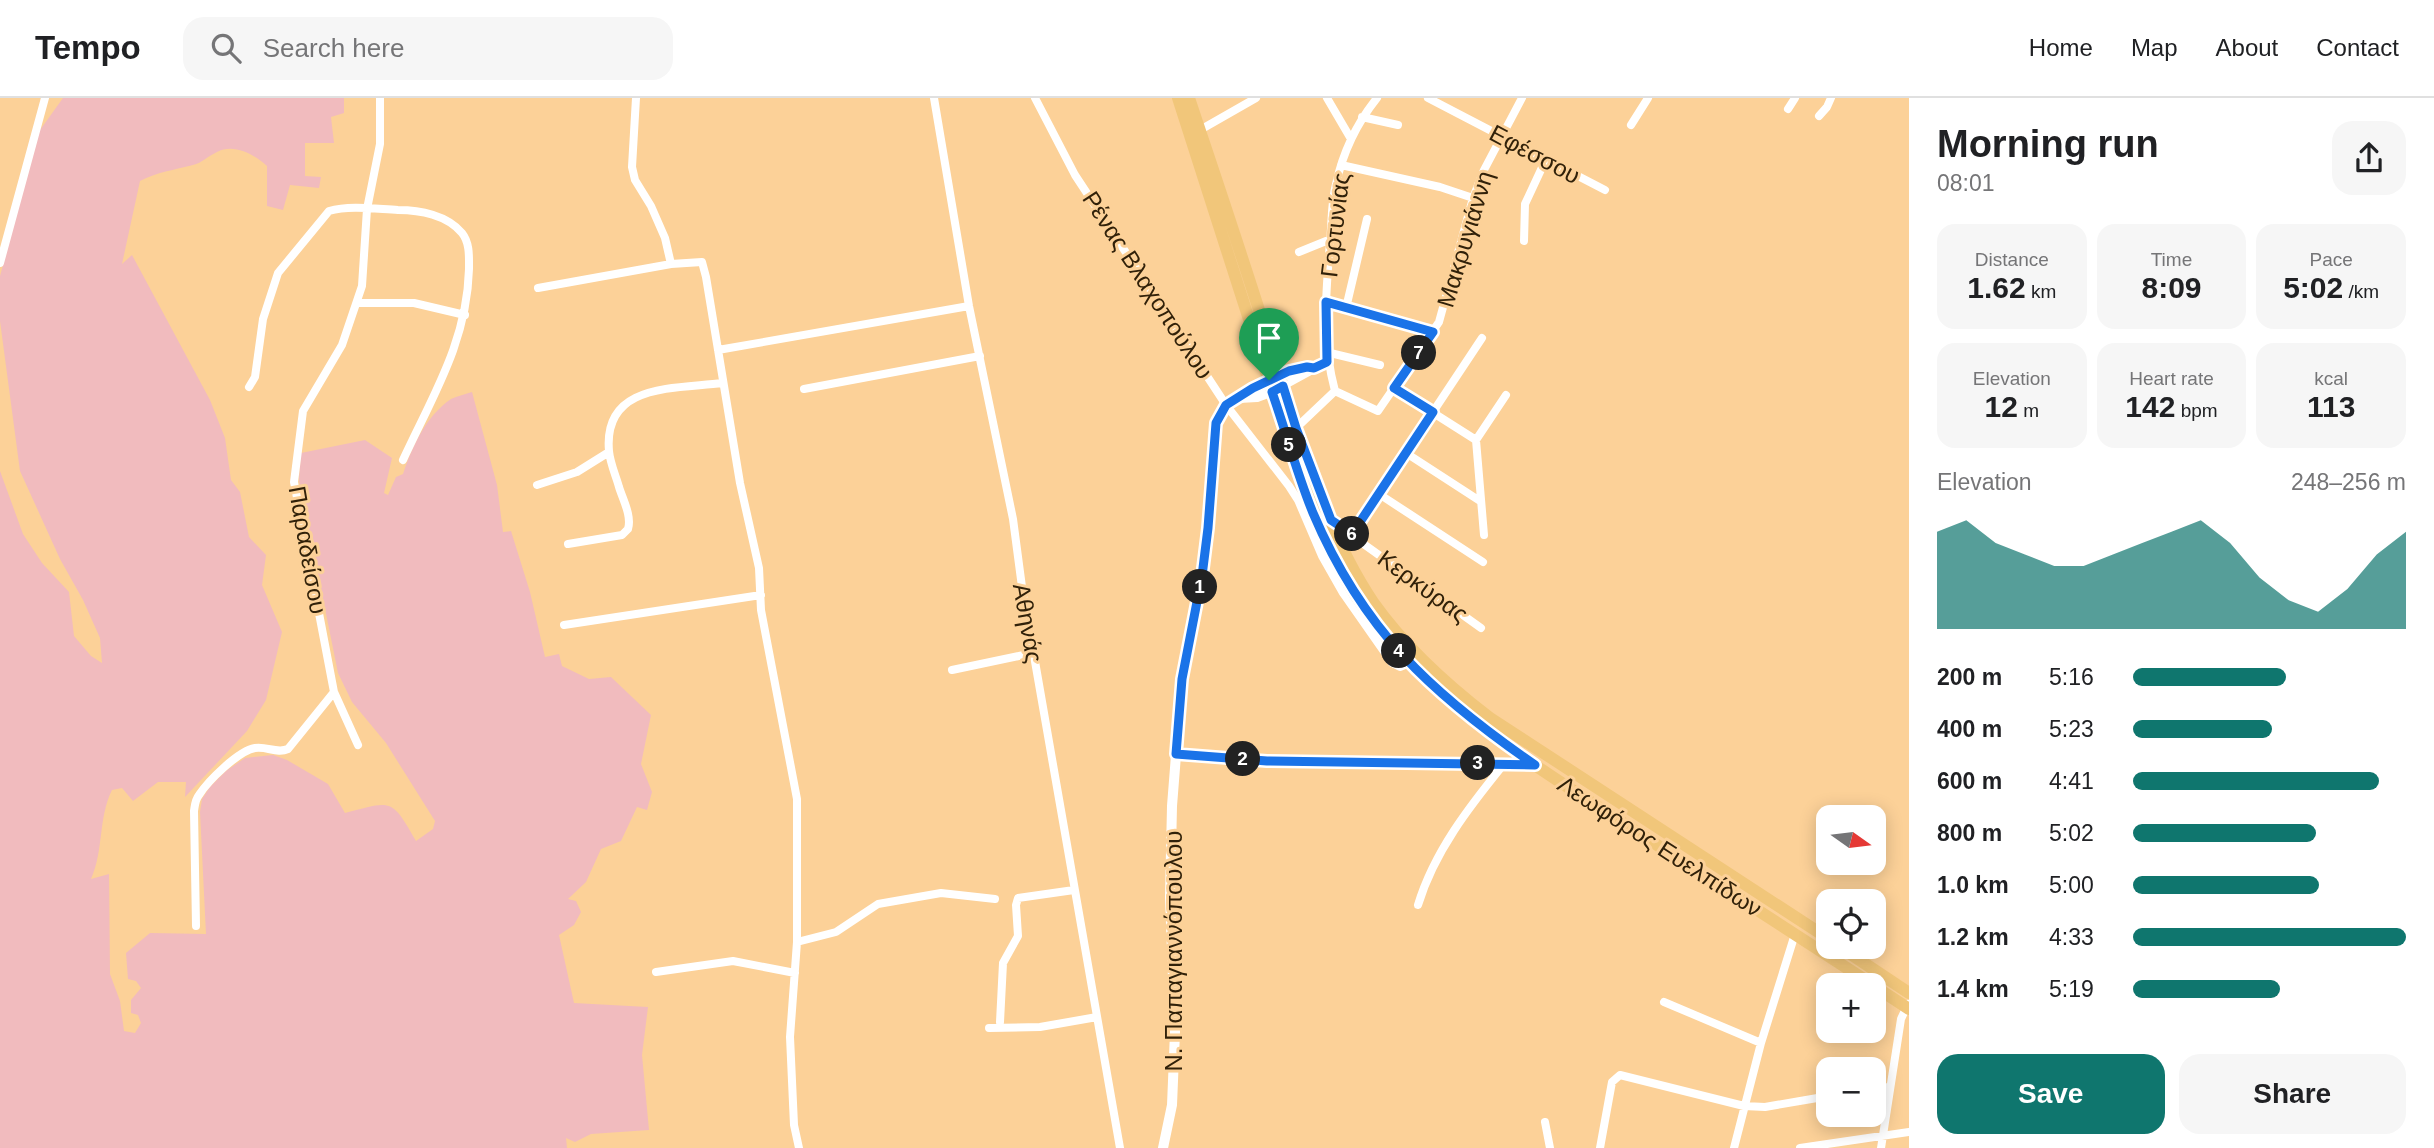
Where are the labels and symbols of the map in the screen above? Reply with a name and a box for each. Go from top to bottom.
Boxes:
street label: Εφέσσου [1485,119,1585,189]
street label: Μακρυγιάννη [1431,168,1499,310]
street label: Γορτυνίας [1315,171,1355,279]
street label: Ρένας Βλαχοπούλου [1077,186,1219,384]
pin [1239,308,1299,380]
pin: 7 [1402,336,1436,370]
pin: 5 [1272,428,1306,462]
street label: Παραδείσου [283,484,333,616]
pin: 6 [1334,516,1370,551]
street label: Κερκύρας [1373,544,1473,628]
pin: 1 [1182,570,1218,604]
street label: Αθηνάς [1008,581,1048,665]
pin: 4 [1382,634,1416,668]
pin: 2 [1226,742,1260,776]
pin: 3 [1460,746,1496,780]
street label: Λεωφόρος Ευελπίδων [1553,770,1767,922]
north arrow [1816,805,1886,875]
street label: Ν. Παπαγιαννόπουλου [1160,831,1187,1071]

